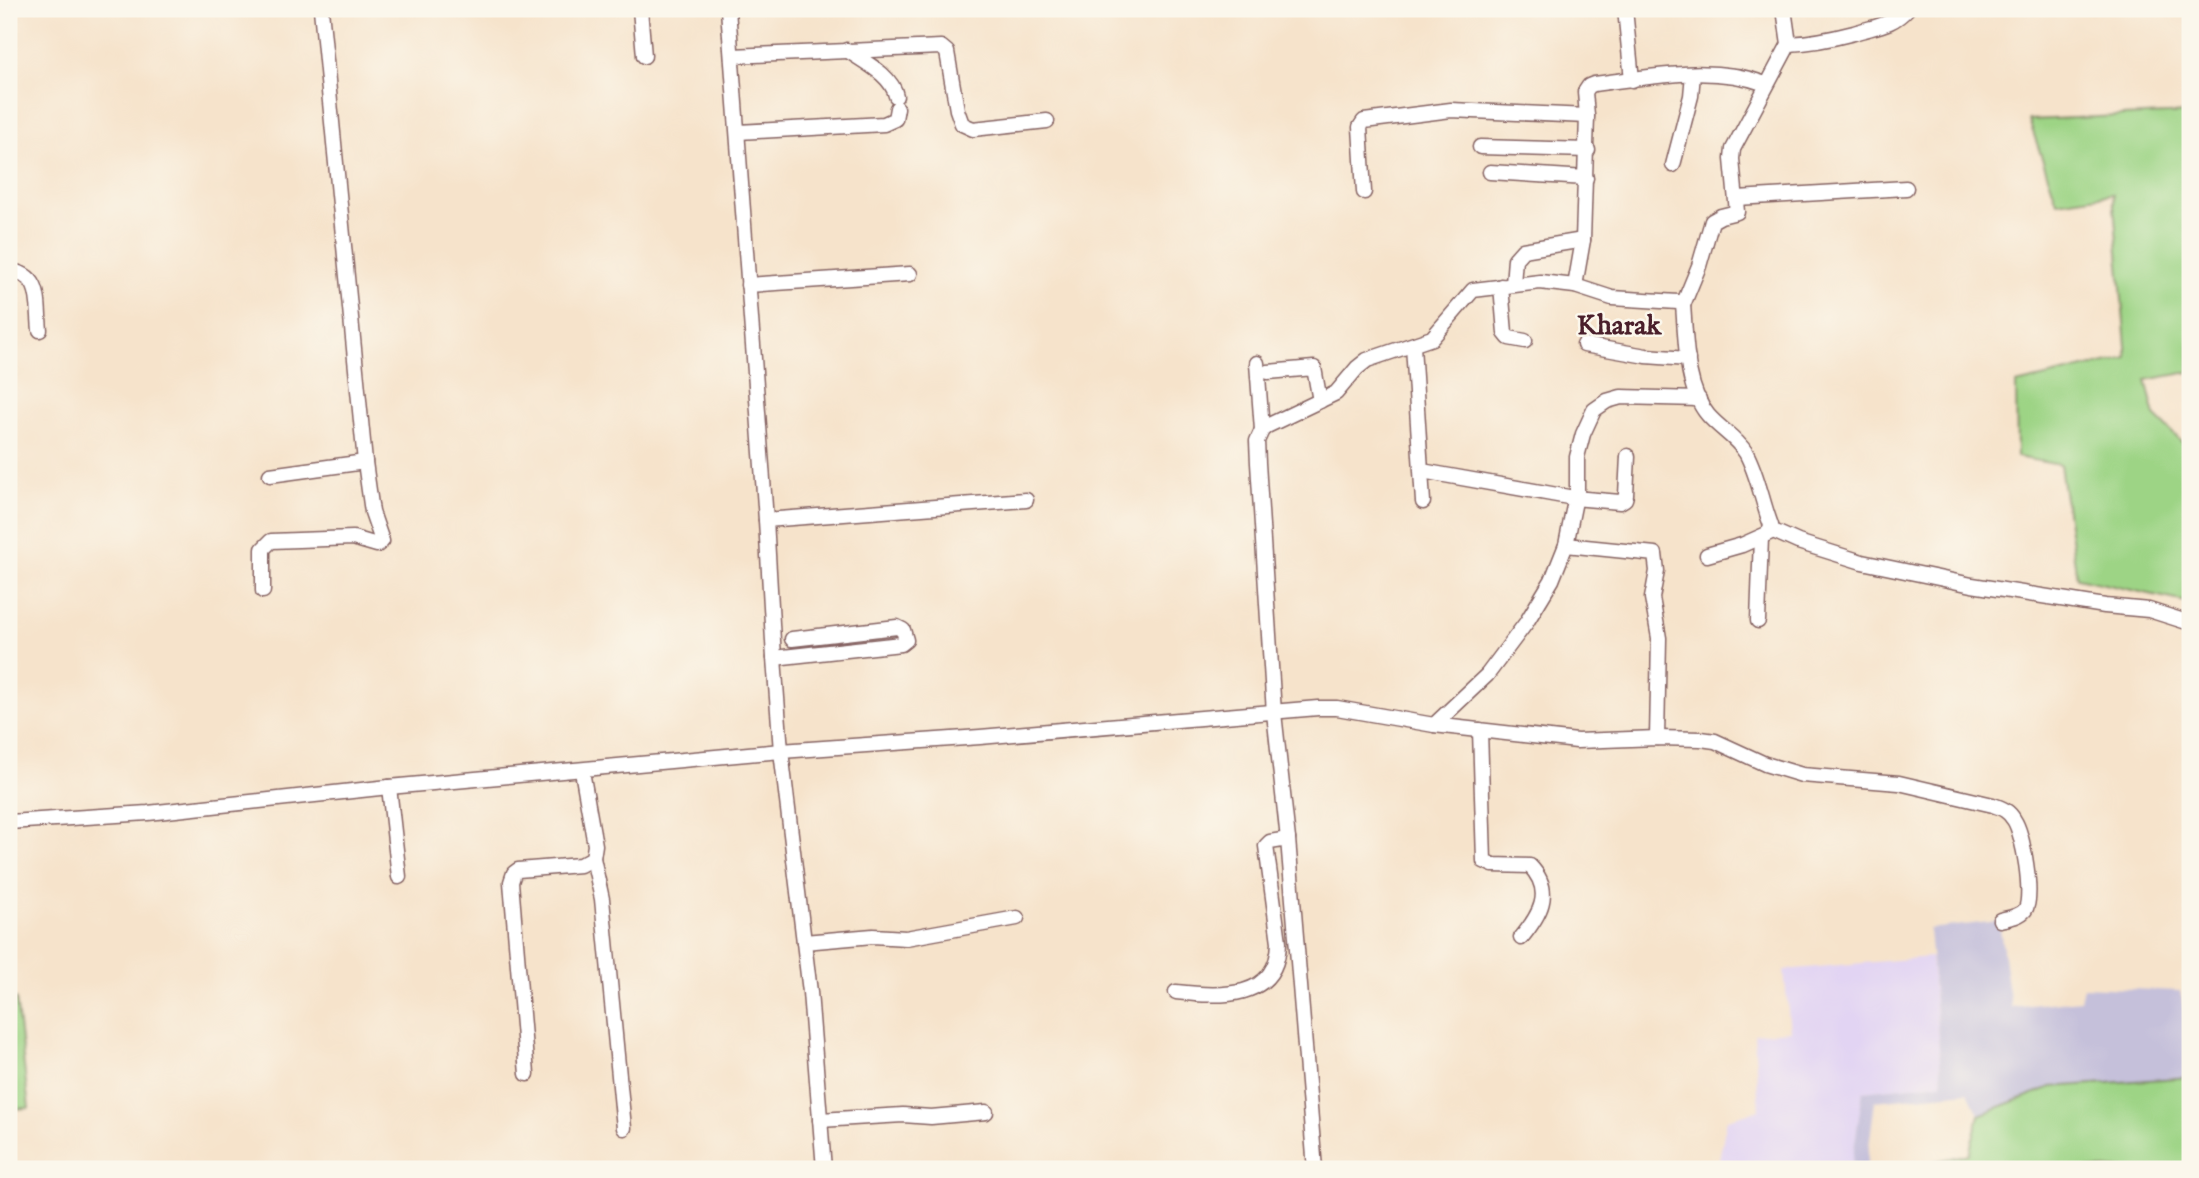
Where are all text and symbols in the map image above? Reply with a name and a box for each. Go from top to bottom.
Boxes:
district label: Kharak [1577,309,1662,344]

